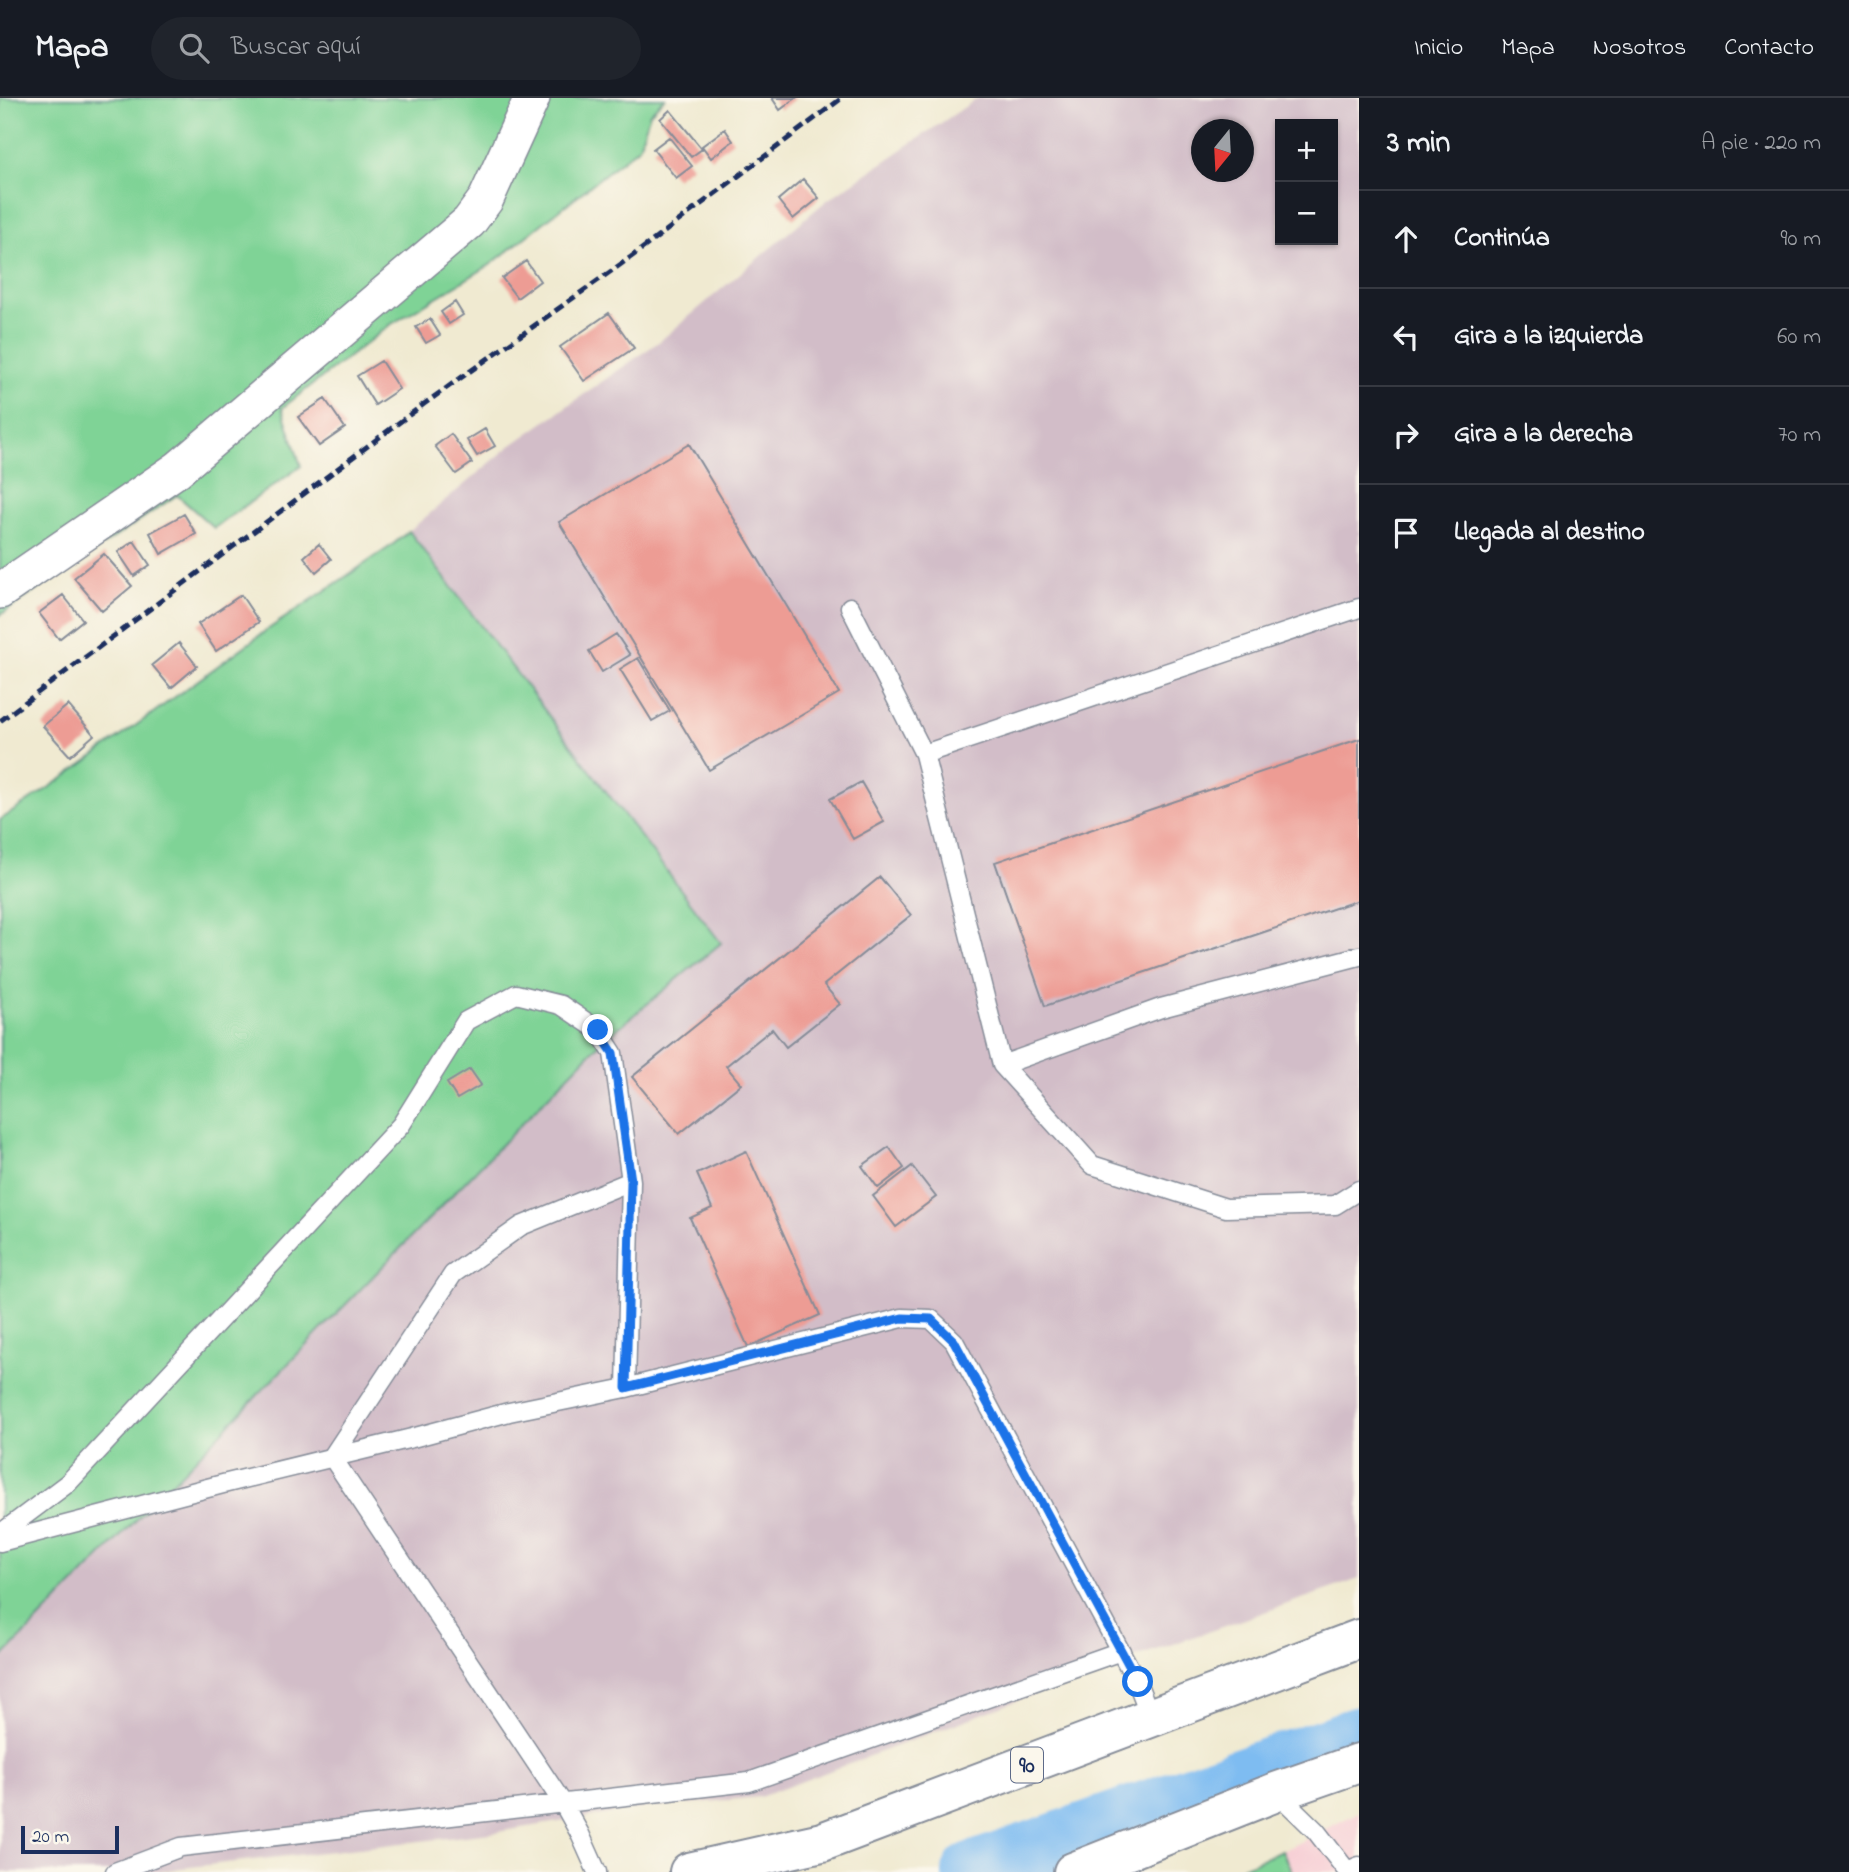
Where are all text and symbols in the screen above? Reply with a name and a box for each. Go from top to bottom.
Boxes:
search box [151,17,641,80]
text: Mapa [35,24,109,72]
icon: search [175,29,213,67]
text: Buscar aquí [231,29,361,67]
text: Inicio [1414,31,1463,66]
text: Mapa [1501,31,1555,66]
text: Nosotros [1593,31,1686,66]
text: Contacto [1724,31,1814,66]
north arrow [1191,119,1254,182]
map controls [1275,119,1338,245]
button: + [1275,119,1338,182]
text: 3 min [1387,122,1450,166]
text: A pie · 220 m [1701,127,1821,160]
button: − [1275,182,1338,245]
icon: ahead [1387,220,1425,258]
text: Continúa [1454,220,1550,258]
text: 90 m [1781,223,1821,256]
icon: left [1387,318,1425,356]
text: Gira a la izquierda [1454,318,1643,356]
text: 60 m [1777,321,1821,354]
icon: right [1387,416,1425,454]
text: Gira a la derecha [1454,416,1633,454]
text: 70 m [1778,419,1821,452]
icon: arrive [1387,514,1425,552]
text: Llegada al destino [1454,514,1645,552]
route end [582,1014,613,1045]
route start [1122,1666,1153,1697]
road number: 90 [1011,1748,1043,1782]
scale bar [21,1823,119,1855]
text: 20 m [32,1824,69,1851]

